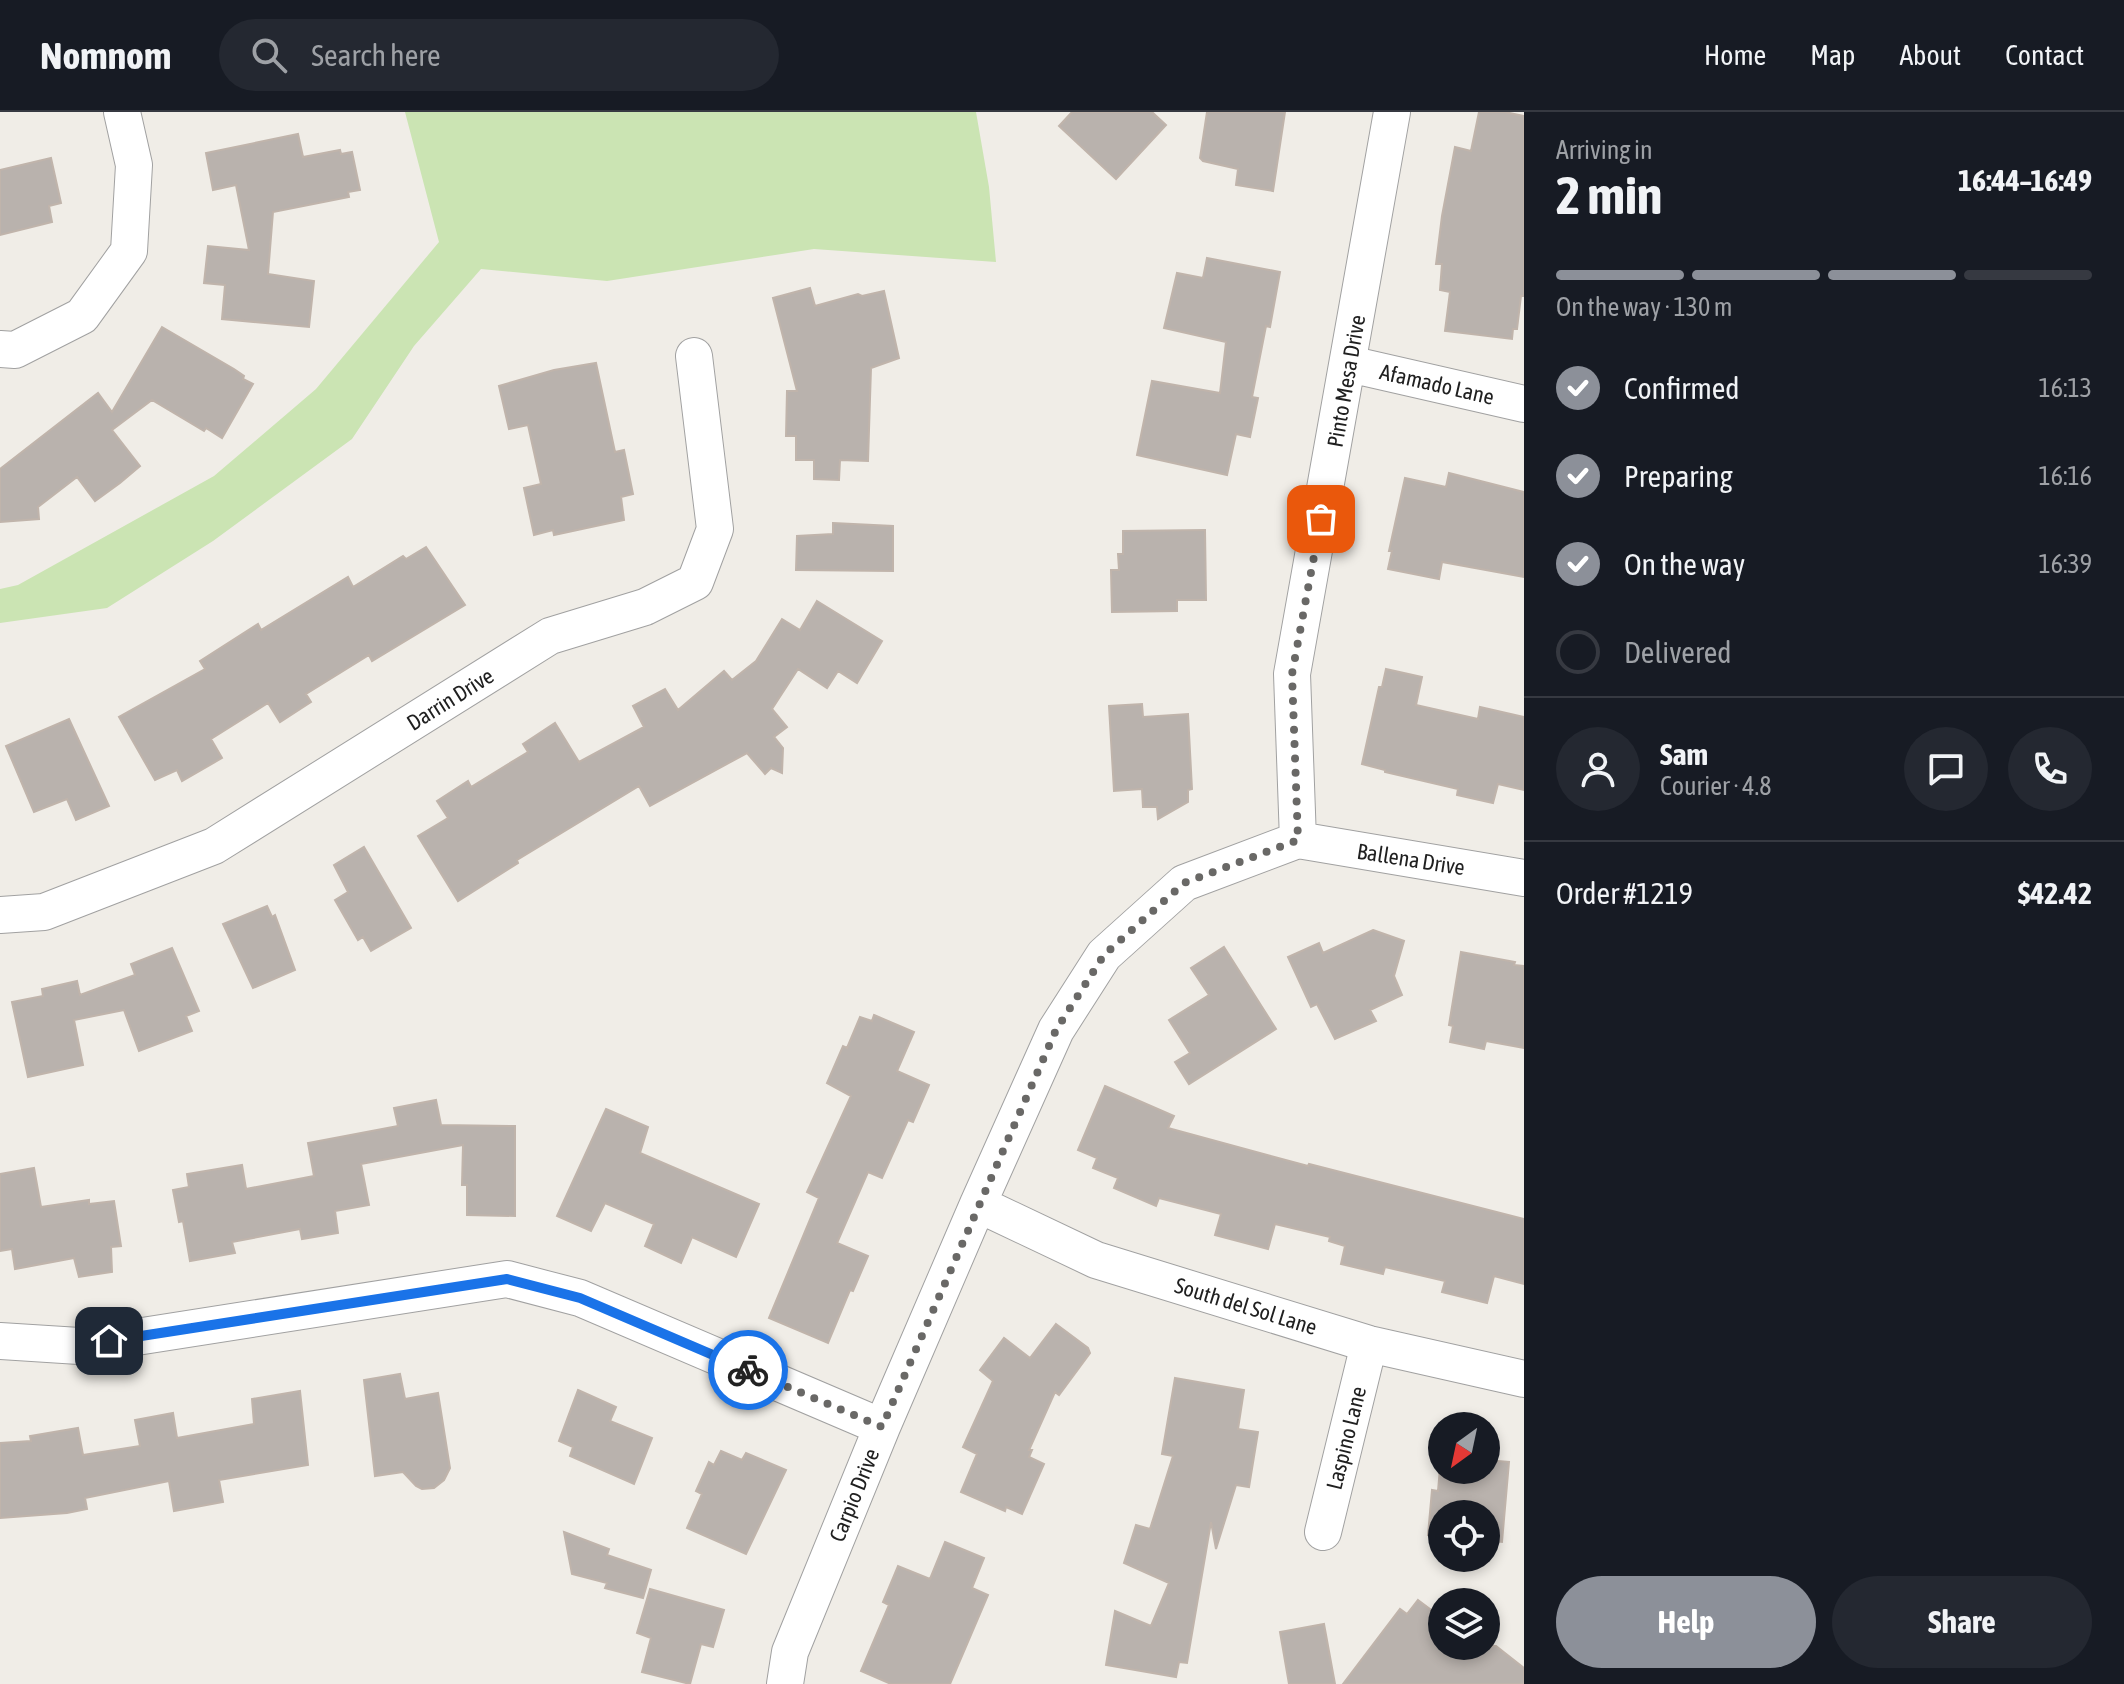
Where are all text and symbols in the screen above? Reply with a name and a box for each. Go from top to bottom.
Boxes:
search box [219,19,779,91]
icon: search [247,33,291,77]
text: Nomnom [40,34,171,77]
text: Search here [311,38,441,72]
text: Home [1704,39,1766,71]
text: Map [1810,39,1855,71]
text: About [1899,39,1961,71]
text: Contact [2005,39,2084,71]
text: Arriving in [1556,135,1653,165]
text: 16:44–16:49 [1958,163,2092,197]
text: 2 min [1556,165,1662,225]
text: On the way · 130 m [1556,292,1733,322]
street label: Pinto Mesa Drive [1322,313,1370,449]
street label: Afamado Lane [1377,358,1497,410]
icon: check [1556,366,1600,410]
text: Confirmed [1624,371,1739,405]
text: 16:13 [2038,373,2092,403]
icon: check [1556,454,1600,498]
text: Preparing [1624,459,1733,493]
text: 16:16 [2038,461,2092,491]
pin [1287,485,1355,553]
icon: bag [1299,497,1343,541]
icon: check [1556,542,1600,586]
text: On the way [1624,547,1745,581]
text: 16:39 [2038,549,2092,579]
text: Delivered [1624,635,1732,669]
street label: Darrin Drive [402,662,498,736]
button: person [1556,727,1640,811]
button: chat [1904,727,1988,811]
button: phone [2008,727,2092,811]
text: Sam [1660,737,1708,771]
text: Courier · 4.8 [1660,771,1771,801]
street label: Ballena Drive [1355,838,1467,880]
text: Order #1219 [1556,876,1693,910]
text: $42.42 [2018,876,2092,910]
street label: South del Sol Lane [1172,1272,1320,1340]
pin [75,1307,143,1375]
icon: home [87,1319,131,1363]
courier [708,1330,788,1410]
icon: bike [726,1348,770,1392]
street label: Laspino Lane [1321,1384,1371,1492]
north arrow [1428,1412,1500,1484]
map controls [1428,1412,1500,1660]
street label: Carpio Drive [824,1445,884,1545]
button: locate [1428,1500,1500,1572]
button: Help [1556,1576,1816,1668]
button: Share [1832,1576,2092,1668]
button: layers [1428,1588,1500,1660]

